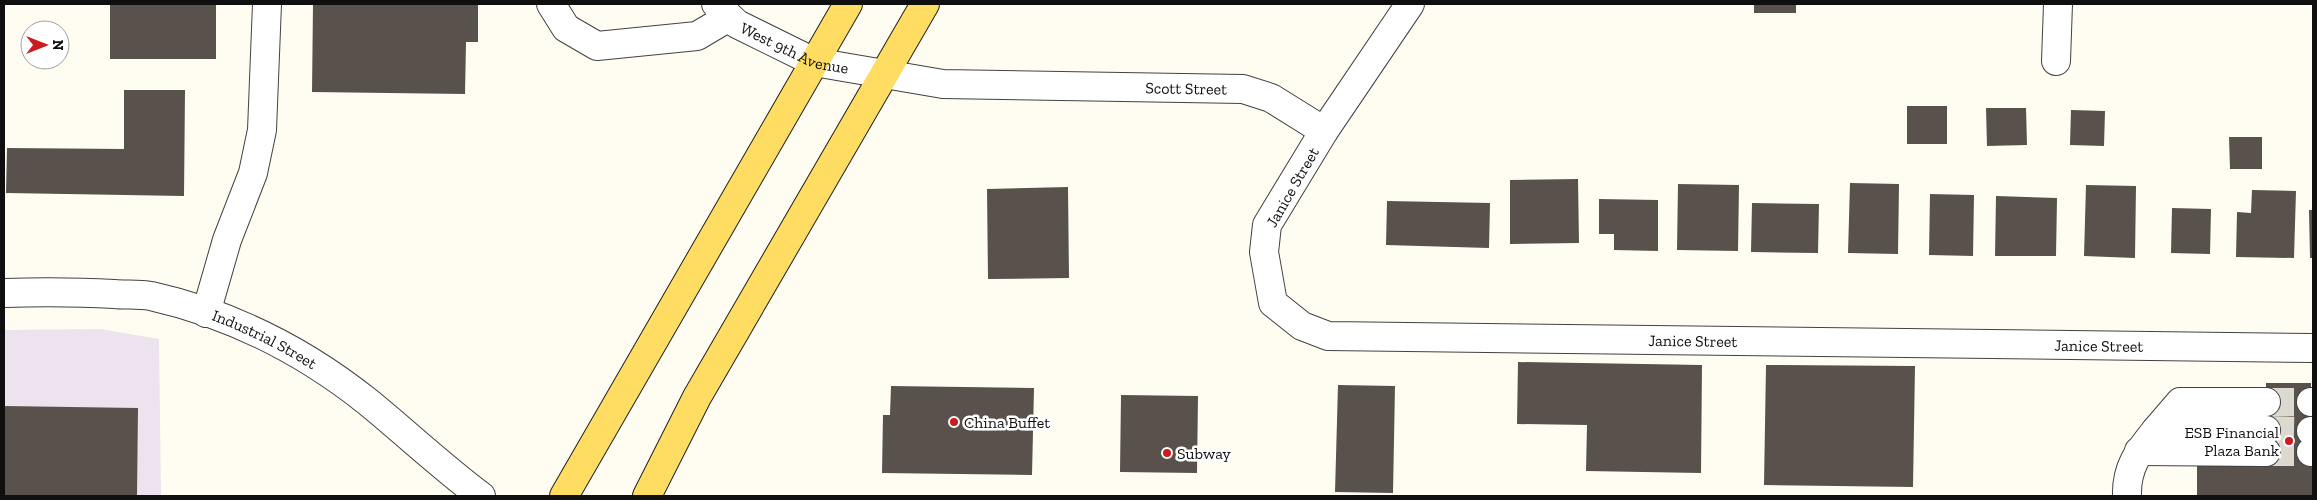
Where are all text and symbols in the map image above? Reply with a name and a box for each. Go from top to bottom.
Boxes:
street label: West 9th Avenue [737,18,850,78]
north arrow [20,20,70,70]
text: N [49,40,66,51]
street label: Scott Street [1145,78,1227,99]
street label: Janice Street [1262,144,1323,231]
street label: Industrial Street [210,306,320,373]
street label: Janice Street [1648,331,1738,351]
street label: Janice Street [2054,336,2144,356]
place label: China Buffet [964,413,1050,432]
marker: China Buffet [948,416,960,428]
place label: ESB Financial Plaza Bank [2184,423,2280,460]
marker: ESB Financial Plaza Bank [2283,435,2295,447]
place label: Subway [1177,444,1232,463]
marker: Subway [1161,447,1173,459]

